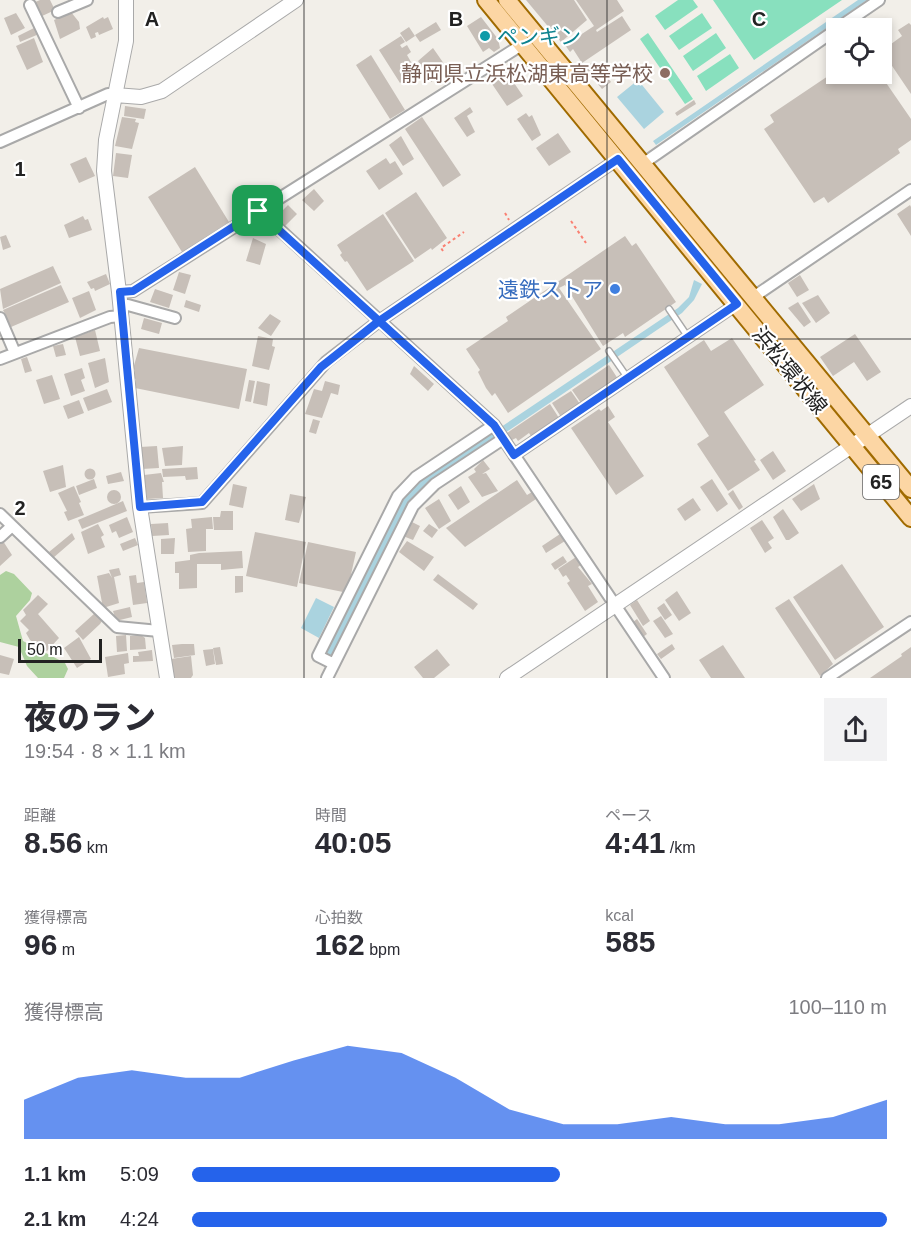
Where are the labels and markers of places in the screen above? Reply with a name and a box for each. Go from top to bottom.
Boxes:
place label: ペンギン [497,25,581,48]
marker: ペンギン [478,29,492,43]
place label: 静岡県立浜松湖東高等学校 [401,62,653,85]
marker: 静岡県立浜松湖東高等学校 [658,66,672,80]
pin [232,185,283,236]
place label: 遠鉄ストア [498,278,603,301]
marker: 遠鉄ストア [608,282,622,296]

